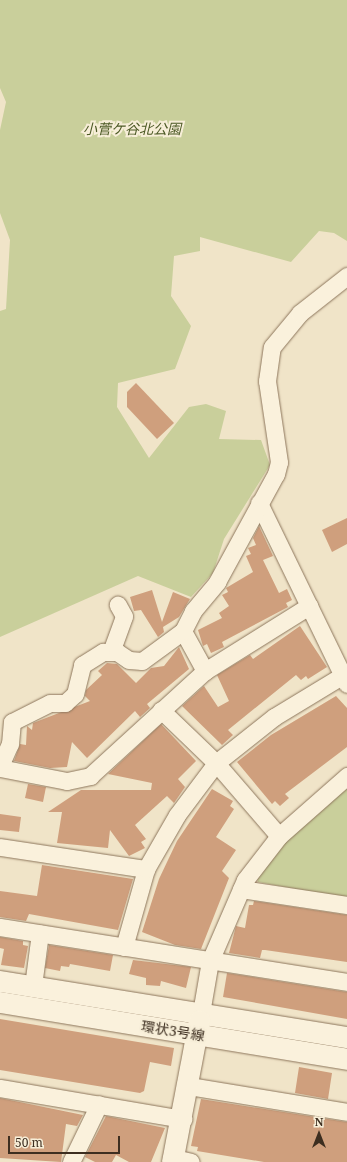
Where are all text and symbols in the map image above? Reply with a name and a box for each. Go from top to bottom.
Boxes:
park label: 小菅ケ谷北公園 [83,121,181,137]
street label: 環状3号線 [140,1018,206,1044]
north arrow [299,1114,339,1154]
text: N [315,1114,323,1129]
scale bar [10,1128,122,1154]
text: 50 m [15,1134,43,1151]

